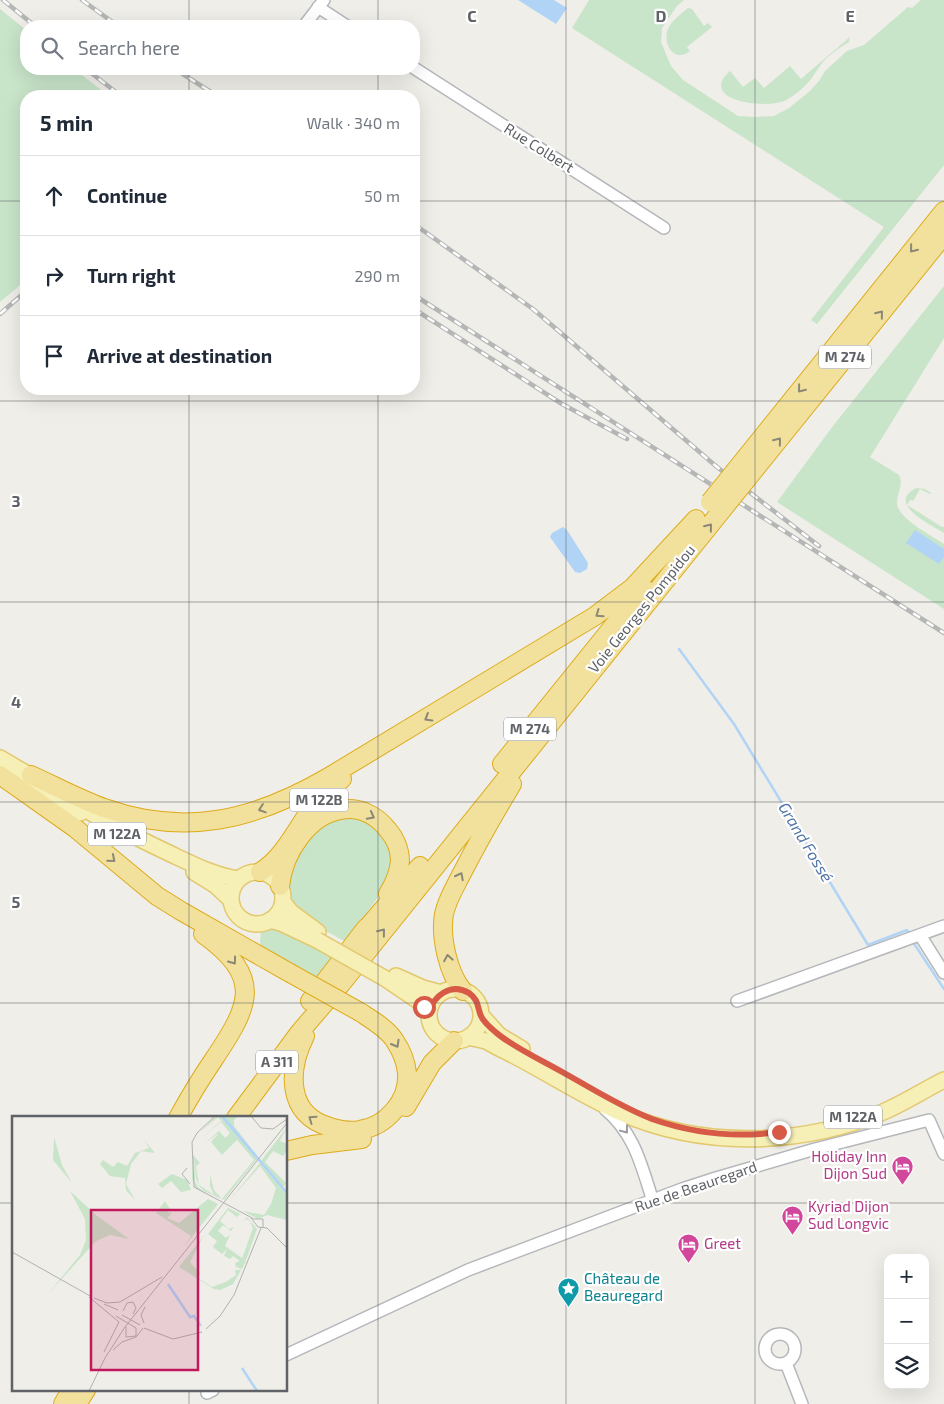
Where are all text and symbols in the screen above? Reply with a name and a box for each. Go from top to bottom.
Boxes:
text: C [467,6,477,25]
text: D [656,6,667,25]
text: E [845,6,855,25]
search box [20,20,420,75]
icon: search [38,34,66,62]
text: Search here [78,36,180,59]
text: 5 min [40,110,93,135]
text: Walk · 340 m [307,113,400,132]
street label: Rue Colbert [501,119,578,176]
icon: ahead [40,182,68,210]
text: Continue [87,184,167,207]
text: 50 m [364,186,400,205]
one-way arrow [911,243,919,252]
icon: right [40,262,68,290]
text: Turn right [87,264,175,287]
text: 290 m [355,266,400,285]
one-way arrow [874,311,883,320]
icon: arrive [40,342,68,370]
text: Arrive at destination [87,344,272,367]
road number: M 274 [819,346,871,368]
one-way arrow [797,384,806,393]
one-way arrow [772,438,780,447]
text: 3 [11,491,21,510]
one-way arrow [703,524,711,533]
street label: Voie Georges Pompidou [584,541,699,676]
one-way arrow [595,608,605,617]
text: 4 [11,692,21,711]
one-way arrow [425,711,434,721]
road number: M 274 [504,718,556,741]
road number: M 122B [290,788,348,812]
water label: Grand Fossé [775,798,838,885]
one-way arrow [258,804,267,814]
one-way arrow [366,810,375,820]
road number: M 122A [88,822,146,846]
one-way arrow [106,854,115,862]
one-way arrow [454,872,464,881]
text: 5 [12,892,21,911]
one-way arrow [377,929,385,938]
one-way arrow [443,953,453,962]
one-way arrow [227,955,236,965]
route start [413,996,436,1019]
one-way arrow [389,1039,399,1048]
road number: A 311 [256,1050,298,1074]
road number: M 122A [824,1106,882,1128]
inset map [12,1116,288,1392]
one-way arrow [309,1116,318,1125]
route end [768,1121,791,1144]
one-way arrow [619,1124,628,1134]
place label: Holiday Inn Dijon Sud [811,1147,887,1183]
hotel icon: Holiday Inn Dijon Sud [891,1154,915,1185]
street label: Rue de Beauregard [632,1157,759,1215]
place label: Kyriad Dijon Sud Longvic [808,1197,889,1232]
hotel icon: Kyriad Dijon Sud Longvic [780,1204,804,1235]
hotel icon: Greet [676,1232,700,1263]
place label: Greet [704,1234,741,1252]
map controls [884,1254,929,1389]
button: + [884,1254,929,1299]
place label: Château de Beauregard [584,1269,663,1304]
place icon: Château de Beauregard [556,1276,580,1307]
button: − [884,1299,929,1344]
button: layers [884,1344,929,1389]

